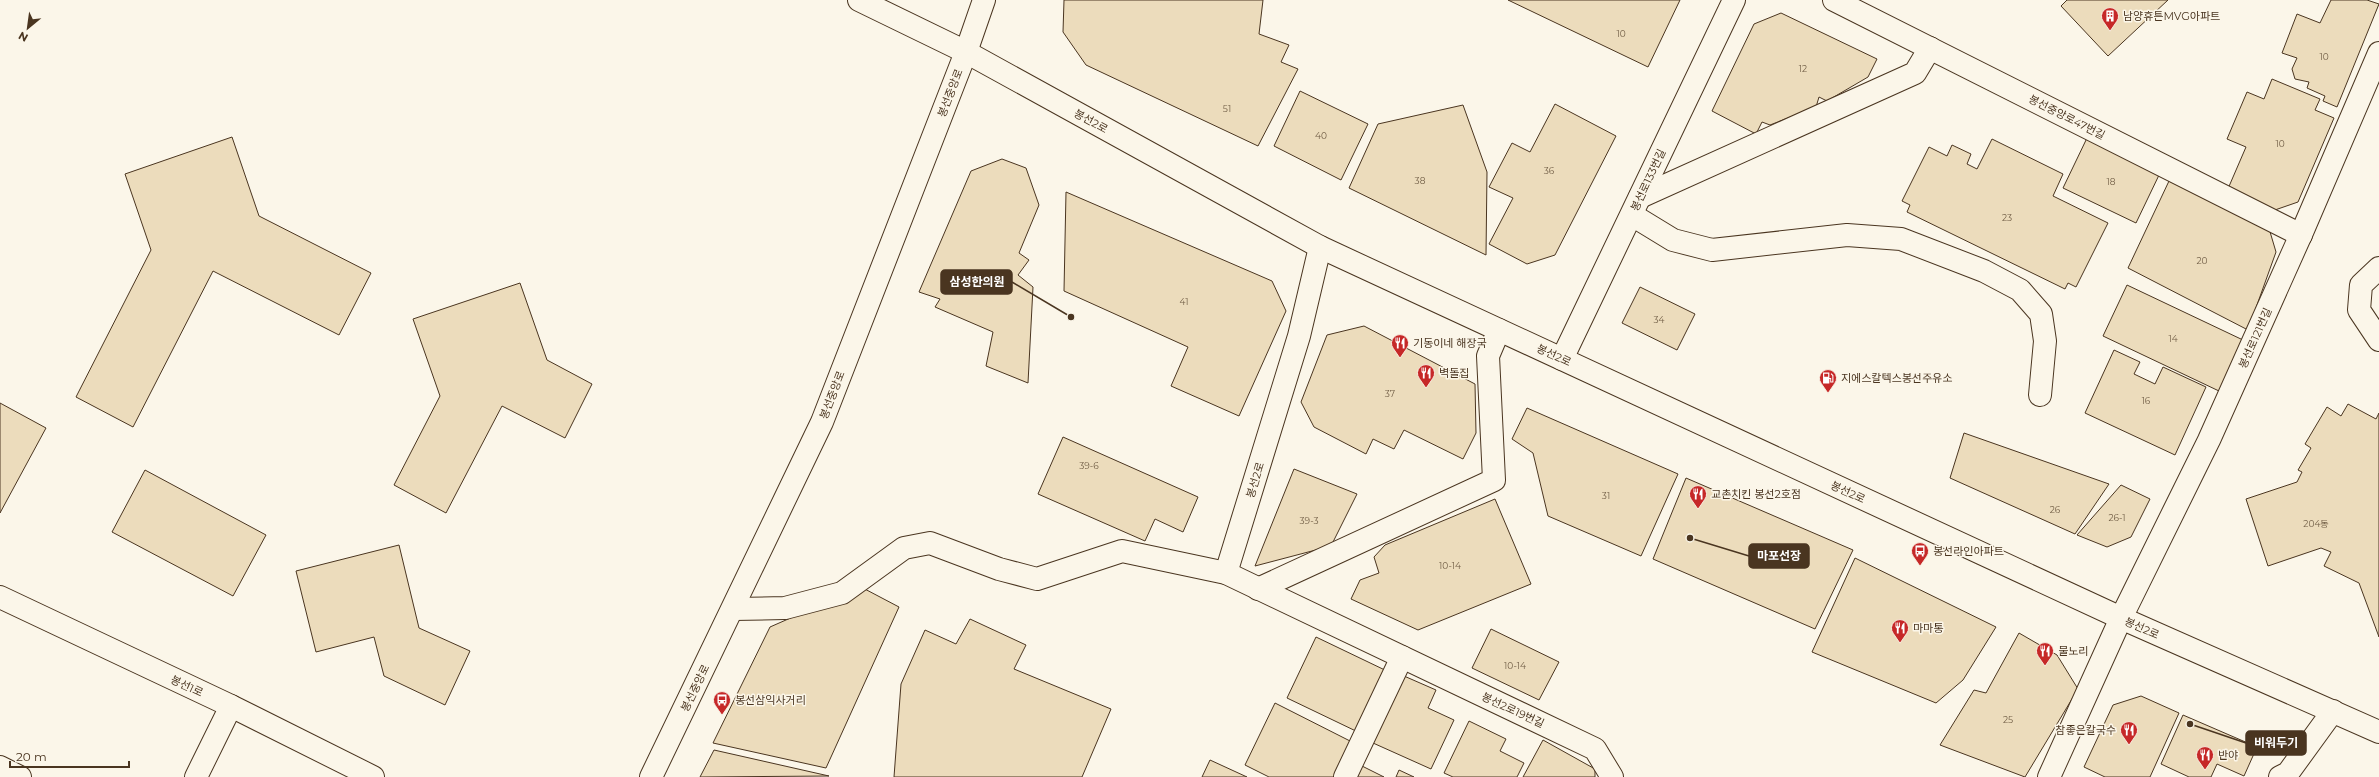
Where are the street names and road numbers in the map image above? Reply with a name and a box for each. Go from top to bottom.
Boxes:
street label: 봉선중앙로 [934,67,966,119]
street label: 봉선중앙로47번길 [2026,92,2108,142]
street label: 봉선2로 [1072,106,1110,136]
street label: 봉선로133번길 [1628,147,1668,213]
street label: 봉선로121번길 [2235,306,2275,370]
street label: 봉선2로 [1534,341,1574,369]
street label: 봉선중앙로 [816,369,848,421]
street label: 봉선2로 [1243,460,1267,500]
street label: 봉선2로 [1828,478,1868,506]
street label: 봉선2로 [2122,614,2162,642]
street label: 봉선중앙로 [678,662,712,714]
street label: 봉선1로 [168,672,206,700]
street label: 봉선2로19번길 [1479,689,1547,731]

